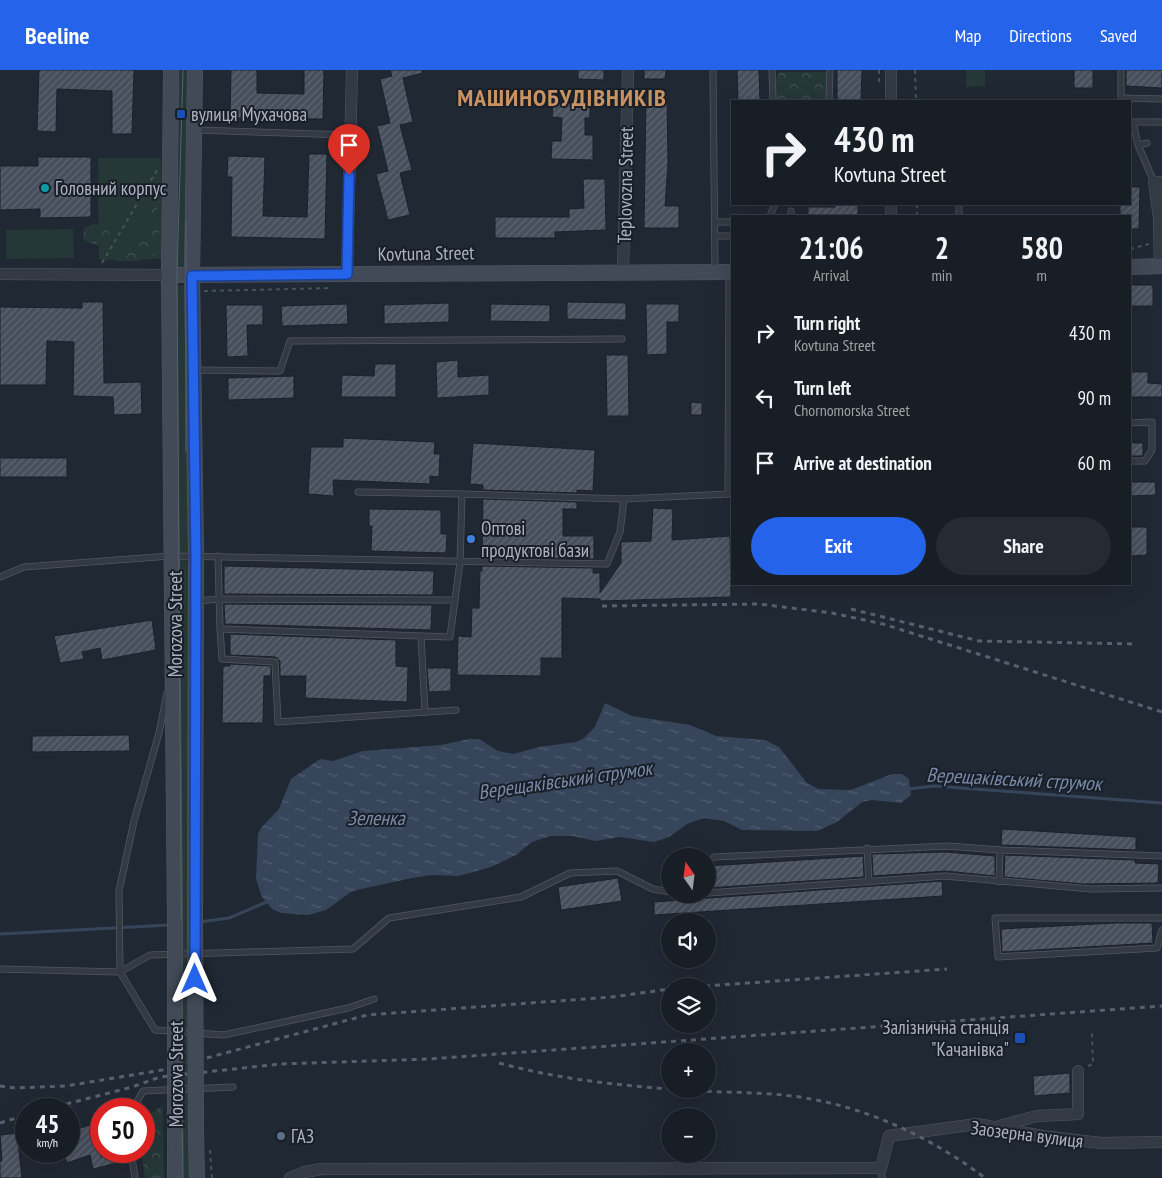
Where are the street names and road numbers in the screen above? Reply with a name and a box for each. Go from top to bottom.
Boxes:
street label: Teplovozna Street [612,126,638,243]
street label: Kovtuna Street [377,240,475,266]
street label: Morozova Street [163,570,187,677]
street label: Morozova Street [164,1020,188,1127]
street label: Заозерна вулиця [969,1115,1085,1153]

